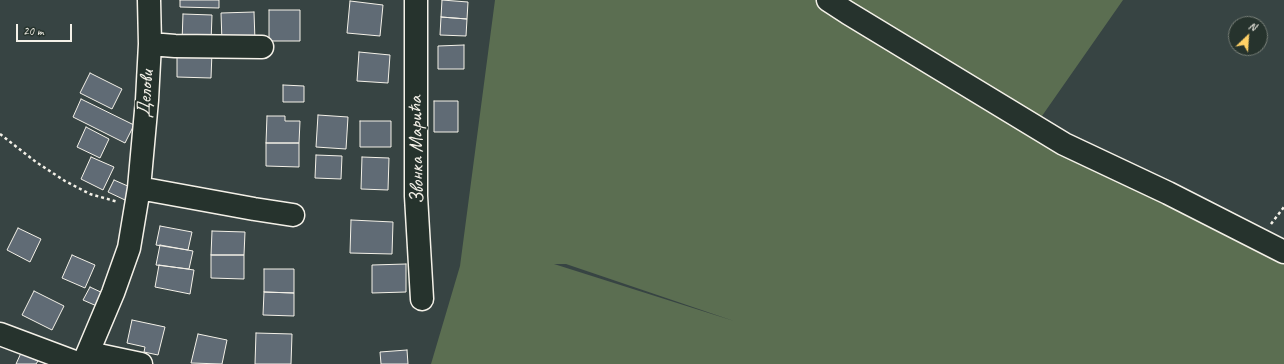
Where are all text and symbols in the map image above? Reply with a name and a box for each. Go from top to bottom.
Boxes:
scale bar [18,16,74,42]
north arrow [1228,16,1268,56]
text: N [1247,18,1259,34]
text: 20 m [23,23,43,39]
street label: Делови [132,69,160,119]
street label: Звонка Марића [404,96,430,204]

